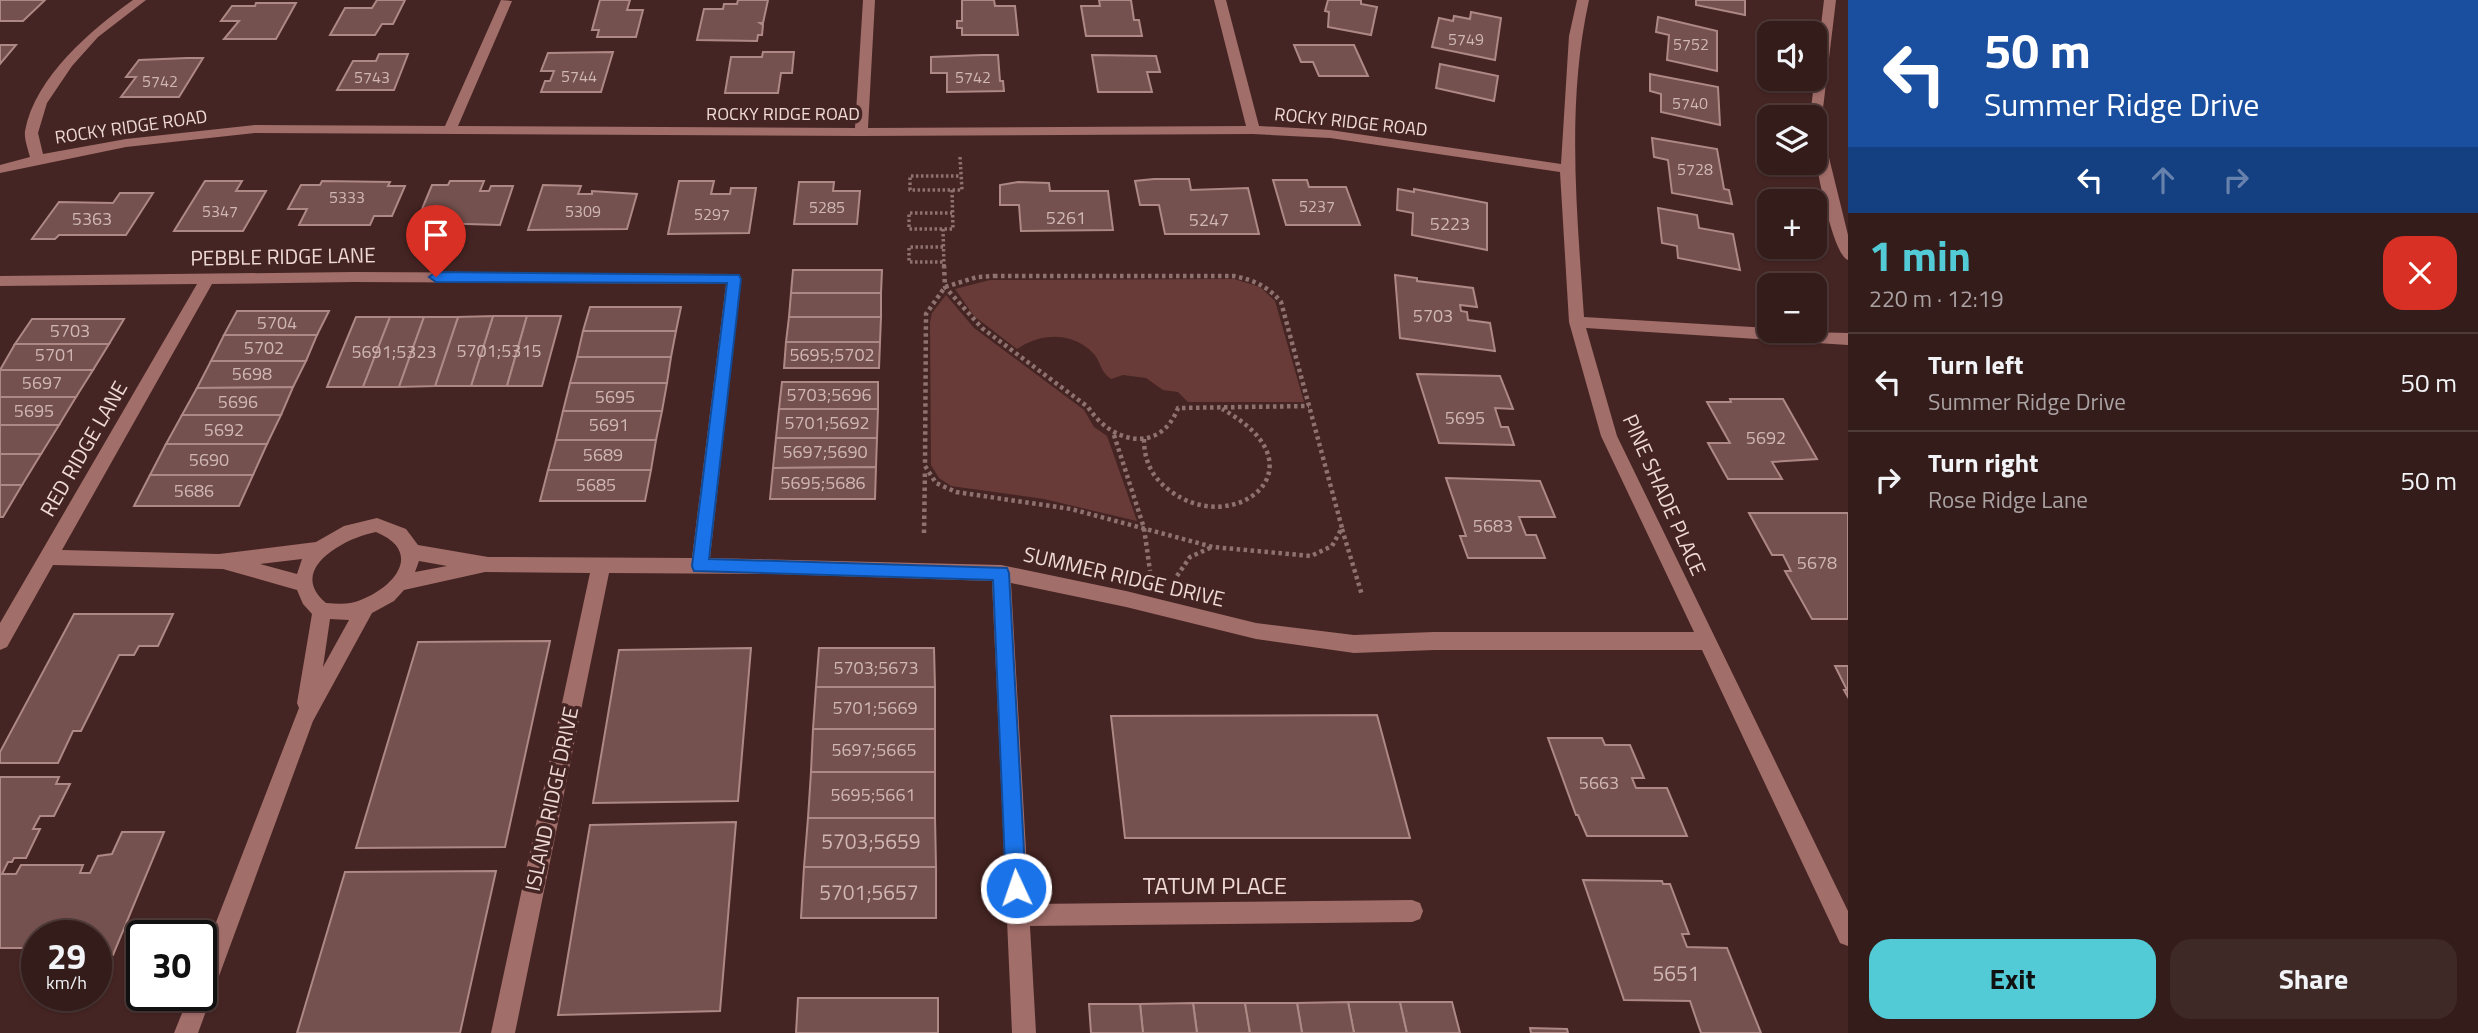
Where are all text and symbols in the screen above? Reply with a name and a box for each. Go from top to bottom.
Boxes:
text: 50 m [1984,12,2091,87]
map controls [1757,21,1827,343]
button: sound [1757,21,1827,91]
house number: 5749 [1448,27,1484,51]
icon: left [1869,28,1960,119]
house number: 5752 [1673,32,1709,56]
house number: 5744 [561,64,597,88]
house number: 5743 [354,65,390,89]
house number: 5742 [955,65,991,89]
house number: 5742 [142,69,178,93]
text: Summer Ridge Drive [1984,80,2259,128]
house number: 5740 [1672,91,1708,115]
street label: ROCKY RIDGE ROAD [706,100,860,127]
street label: ROCKY RIDGE ROAD [1273,100,1429,143]
street label: ROCKY RIDGE ROAD [53,102,209,151]
button: layers [1757,105,1827,175]
house number: 5728 [1677,157,1713,181]
icon: left [2071,161,2109,199]
icon: ahead [2144,161,2182,199]
icon: right [2217,161,2255,199]
house number: 5333 [329,185,365,209]
button: + [1757,189,1827,259]
house number: 5237 [1299,194,1335,218]
house number: 5285 [809,195,845,219]
house number: 5347 [202,199,238,223]
house number: 5309 [565,199,601,223]
house number: 5297 [694,202,730,226]
house number: 5261 [1046,204,1086,231]
house number: 5363 [72,205,112,232]
pin [406,205,466,277]
house number: 5247 [1189,206,1229,233]
house number: 5223 [1430,210,1470,237]
icon: arrive [417,216,455,254]
text: 1 min [1869,223,1971,287]
button: close [2383,236,2457,310]
street label: PEBBLE RIDGE LANE [190,238,376,274]
button: − [1757,273,1827,343]
text: 220 m · 12:19 [1869,281,2004,316]
house number: 5703 [1413,302,1453,329]
house number: 5704 [257,309,297,336]
house number: 5703 [50,317,90,344]
house number: 5702 [244,334,284,361]
house number: 5701;5315 [456,337,542,364]
house number: 5691;5323 [351,338,437,365]
house number: 5701 [35,341,75,368]
house number: 5695;5702 [789,341,875,368]
text: Turn left [1928,345,2023,384]
house number: 5698 [232,360,272,387]
icon: left [1869,363,1907,401]
text: 50 m [2400,363,2457,402]
house number: 5697 [22,369,62,396]
street label: RED RIDGE LANE [31,375,135,522]
house number: 5703;5696 [786,381,872,408]
house number: 5695 [595,383,635,410]
text: Summer Ridge Drive [1928,384,2126,419]
house number: 5696 [218,388,258,415]
house number: 5695 [14,397,54,424]
house number: 5695 [1445,404,1485,431]
house number: 5701;5692 [784,409,870,436]
street label: PINE SHADE PLACE [1615,409,1715,580]
house number: 5691 [589,411,629,438]
house number: 5692 [204,416,244,443]
house number: 5692 [1746,424,1786,451]
house number: 5697;5690 [782,438,868,465]
house number: 5689 [583,441,623,468]
text: Turn right [1928,443,2039,482]
house number: 5690 [189,446,229,473]
icon: right [1869,461,1907,499]
text: 50 m [2400,461,2457,500]
house number: 5695;5686 [780,469,866,496]
house number: 5685 [576,471,616,498]
house number: 5686 [174,477,214,504]
text: Rose Ridge Lane [1928,482,2088,517]
house number: 5683 [1473,512,1513,539]
street label: SUMMER RIDGE DRIVE [1020,537,1228,615]
house number: 5678 [1797,549,1837,576]
house number: 5703;5673 [833,654,919,681]
house number: 5701;5669 [832,694,918,721]
street label: ISLAND RIDGE DRIVE [516,704,586,894]
house number: 5697;5665 [831,736,917,763]
house number: 5663 [1579,769,1619,796]
house number: 5695;5661 [830,781,916,808]
house number: 5703;5659 [821,825,921,857]
position arrow [979,851,1053,925]
street label: TATUM PLACE [1143,867,1287,903]
house number: 5701;5657 [819,876,919,908]
speed limit sign: 30 [126,920,217,1011]
text: 29 [47,929,86,983]
button: Exit [1869,939,2156,1019]
button: Share [2170,939,2457,1019]
house number: 5651 [1652,957,1700,989]
text: km/h [46,969,87,996]

